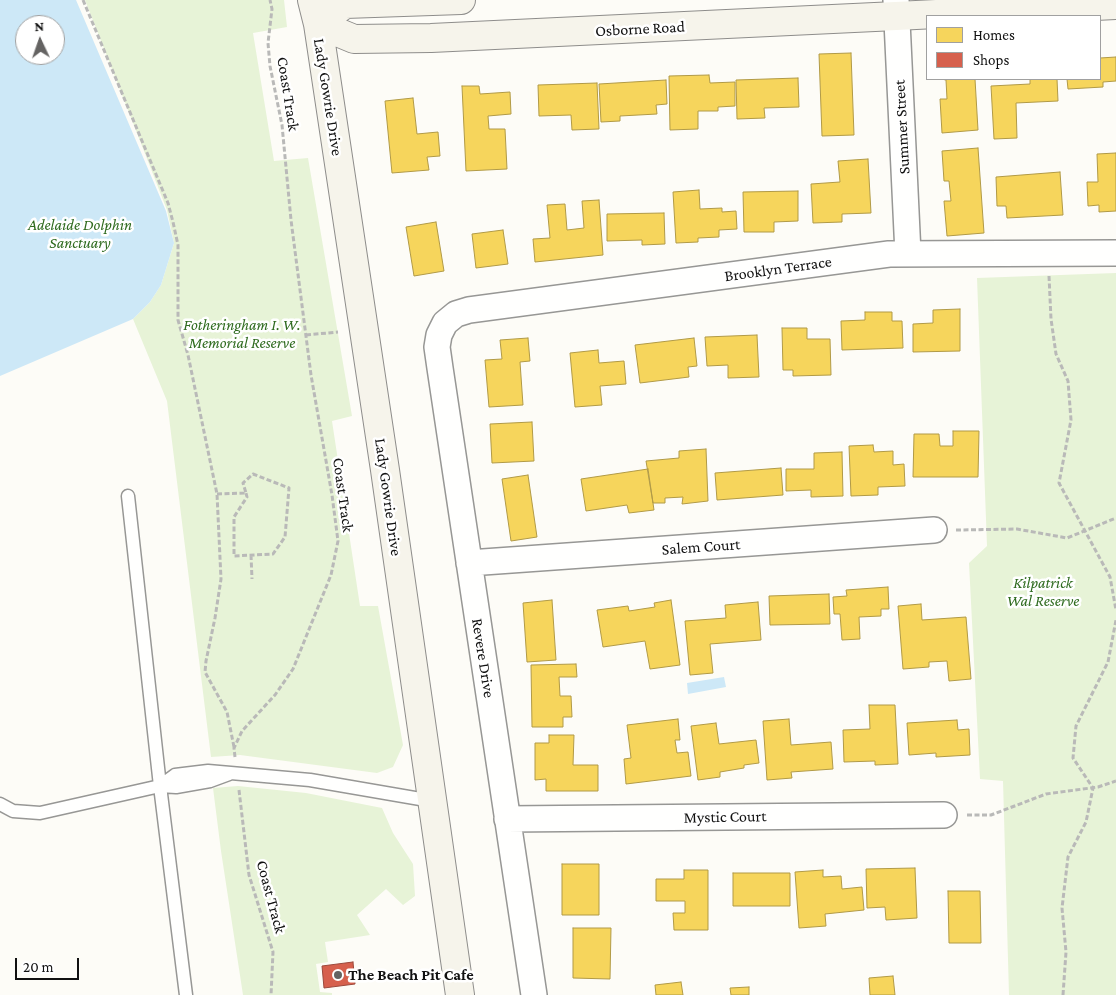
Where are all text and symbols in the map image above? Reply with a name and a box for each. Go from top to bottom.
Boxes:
north arrow [15,15,65,65]
legend [926,15,1101,80]
street label: Osborne Road [595,17,685,41]
text: N [34,18,44,34]
text: Homes [973,27,1015,43]
street label: Lady Gowrie Drive [309,37,347,157]
text: Shops [973,52,1009,68]
street label: Coast Track [273,55,303,133]
street label: Summer Street [890,79,914,175]
park label: Adelaide Dolphin Sanctuary [28,215,132,253]
street label: Brooklyn Terrace [723,252,833,286]
park label: Fotheringham I. W. Memorial Reserve [183,315,301,353]
street label: Lady Gowrie Drive [370,437,406,557]
street label: Coast Track [328,457,358,533]
street label: Salem Court [661,535,741,559]
park label: Kilpatrick Wal Reserve [1007,573,1079,611]
street label: Revere Drive [467,617,499,699]
street label: Mystic Court [683,807,767,827]
street label: Coast Track [252,858,290,936]
scale bar [18,948,81,980]
text: 20 m [23,959,54,975]
place label: The Beach Pit Cafe [348,965,474,985]
marker: The Beach Pit Cafe [332,969,344,981]

